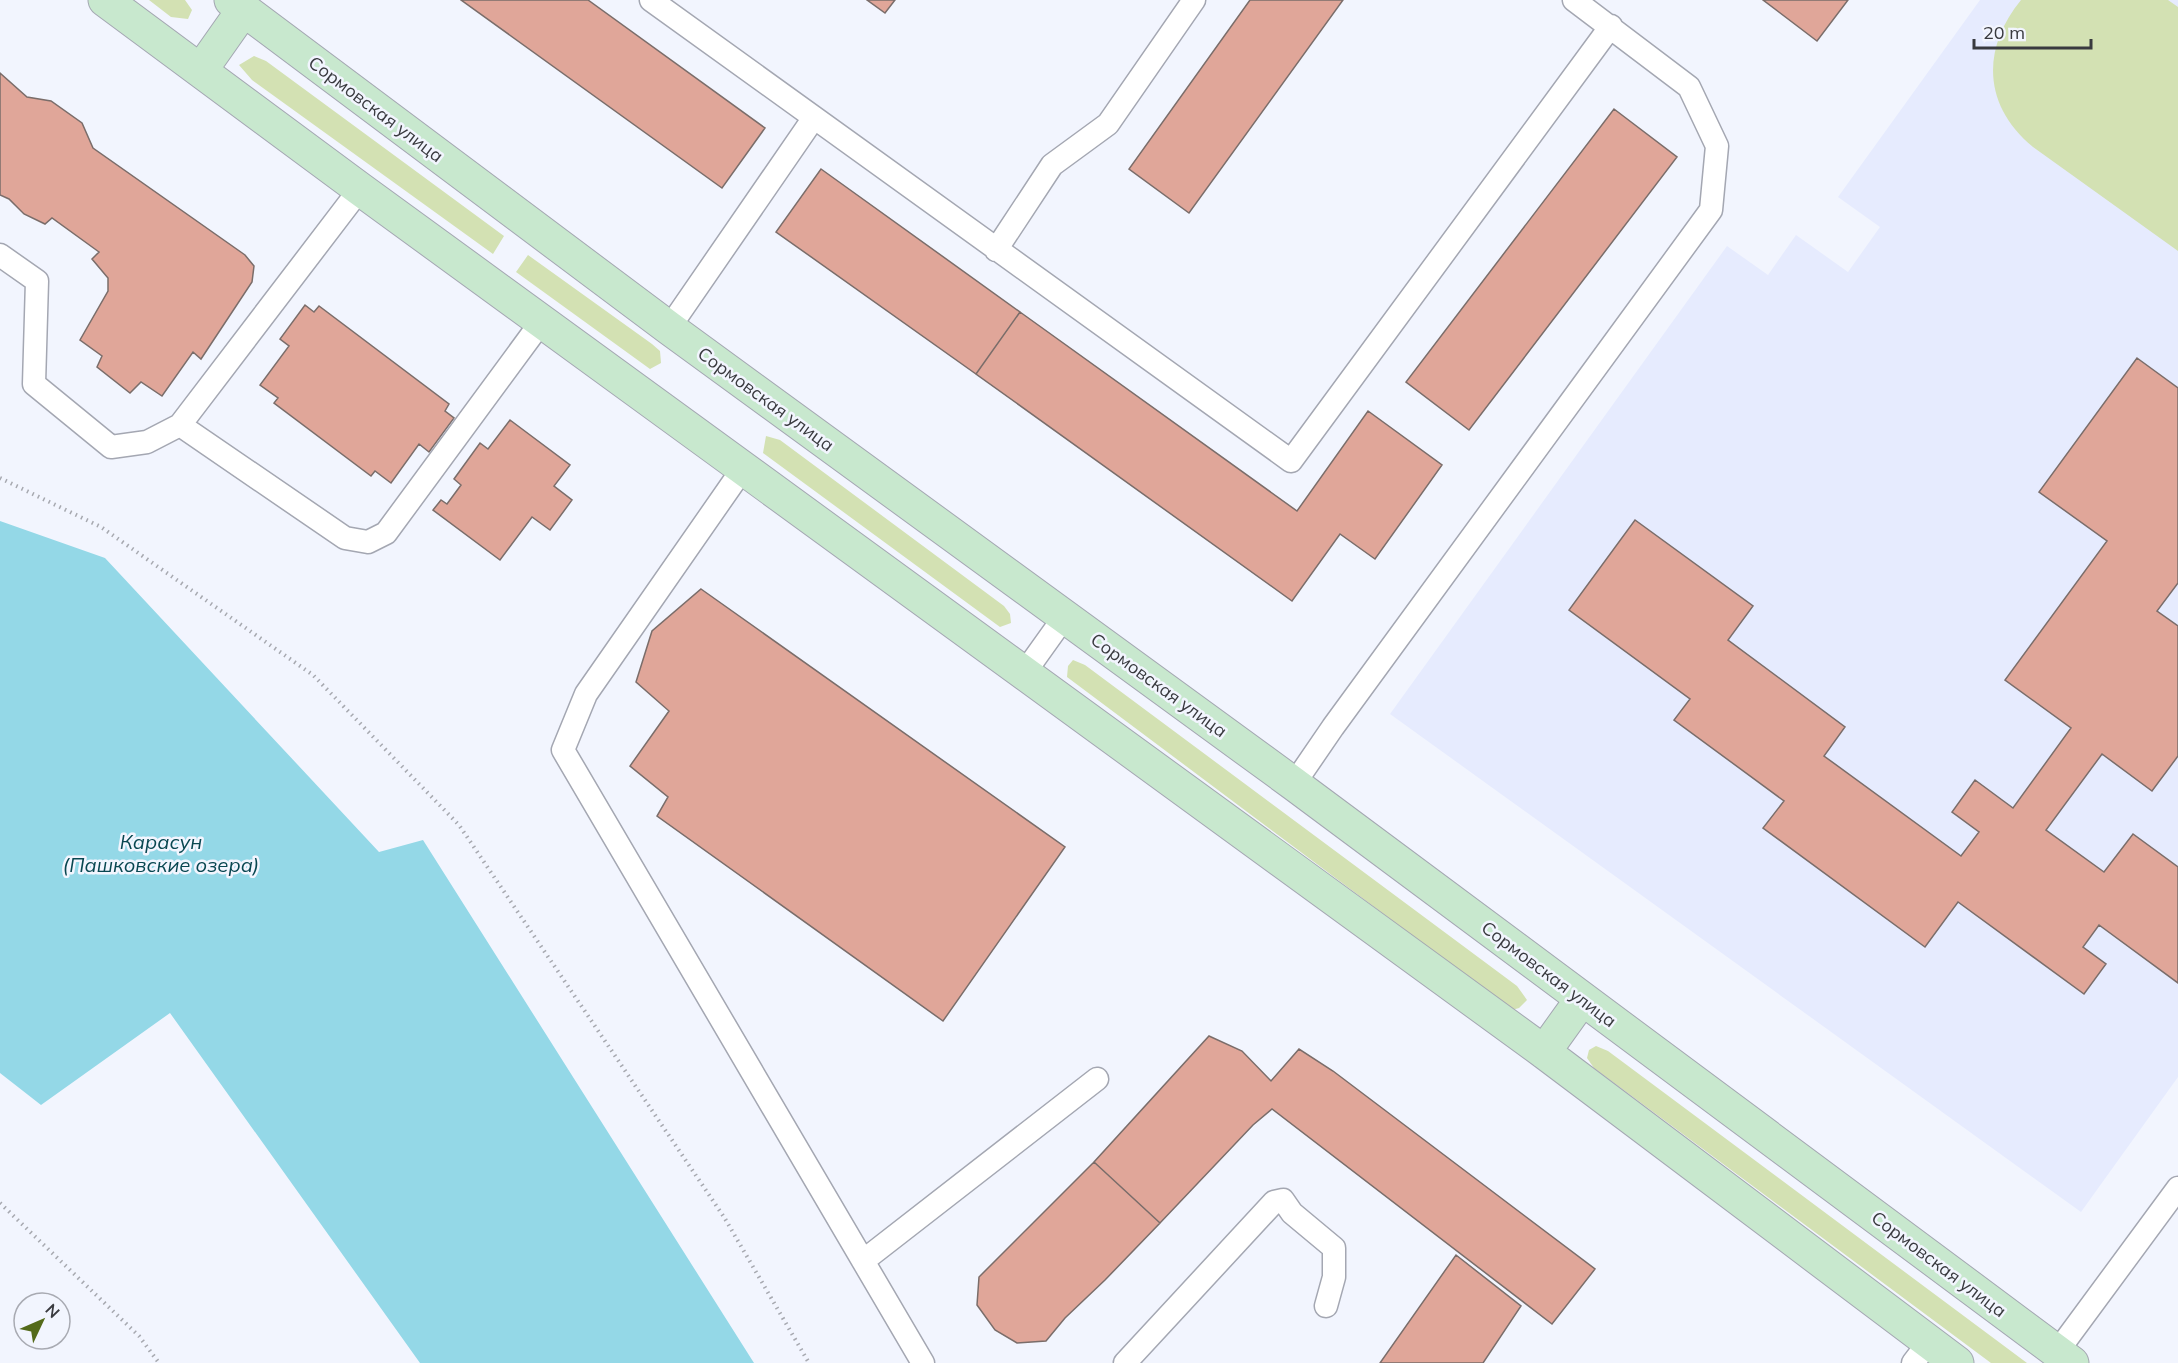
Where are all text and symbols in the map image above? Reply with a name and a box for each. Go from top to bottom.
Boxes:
scale bar [1974,12,2091,50]
text: 20 m [1983,21,2025,44]
street label: Сормовская улица [304,51,448,167]
street label: Сормовская улица [693,342,839,456]
street label: Сормовская улица [1086,628,1232,742]
water label: Карасун (Пашковские озера) [63,829,259,877]
street label: Сормовская улица [1477,916,1621,1032]
street label: Сормовская улица [1867,1206,2011,1322]
north arrow [12,1291,72,1351]
text: N [41,1299,64,1322]

